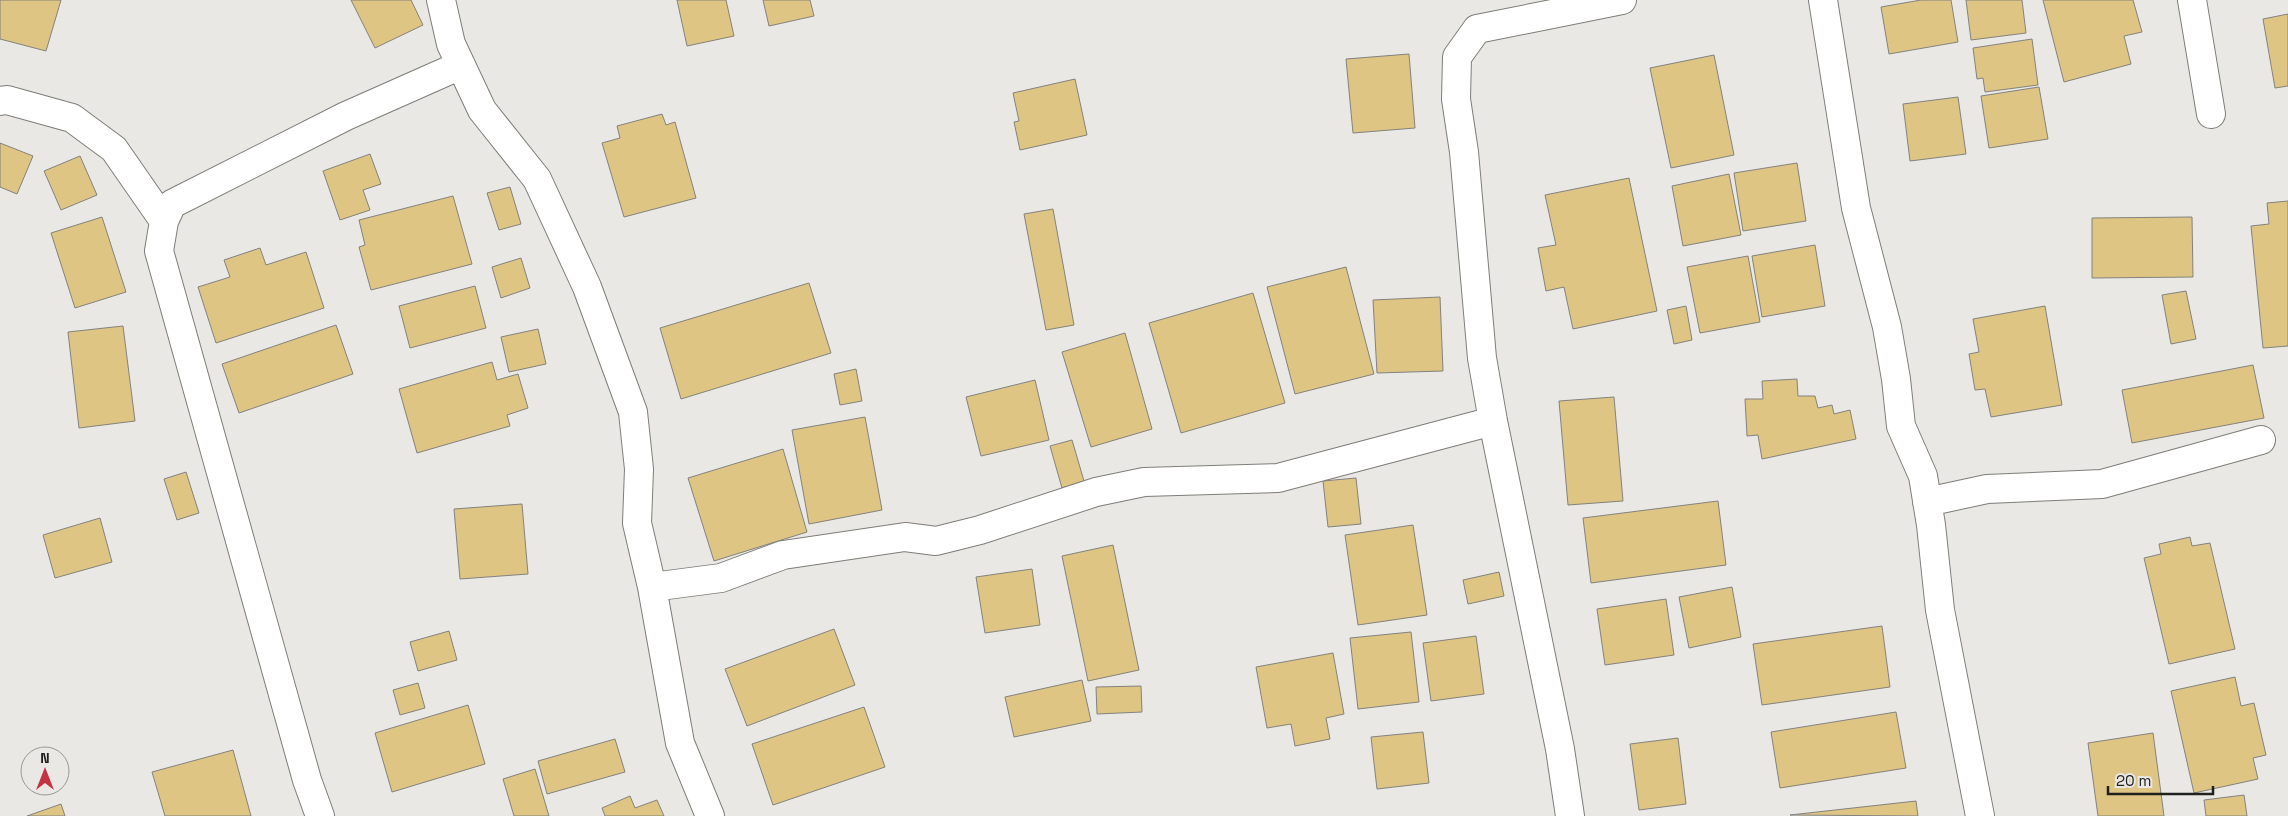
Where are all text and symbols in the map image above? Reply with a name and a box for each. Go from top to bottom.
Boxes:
north arrow [20,746,70,796]
text: N [40,749,50,767]
scale bar [2108,764,2213,796]
text: 20 m [2116,771,2151,790]

